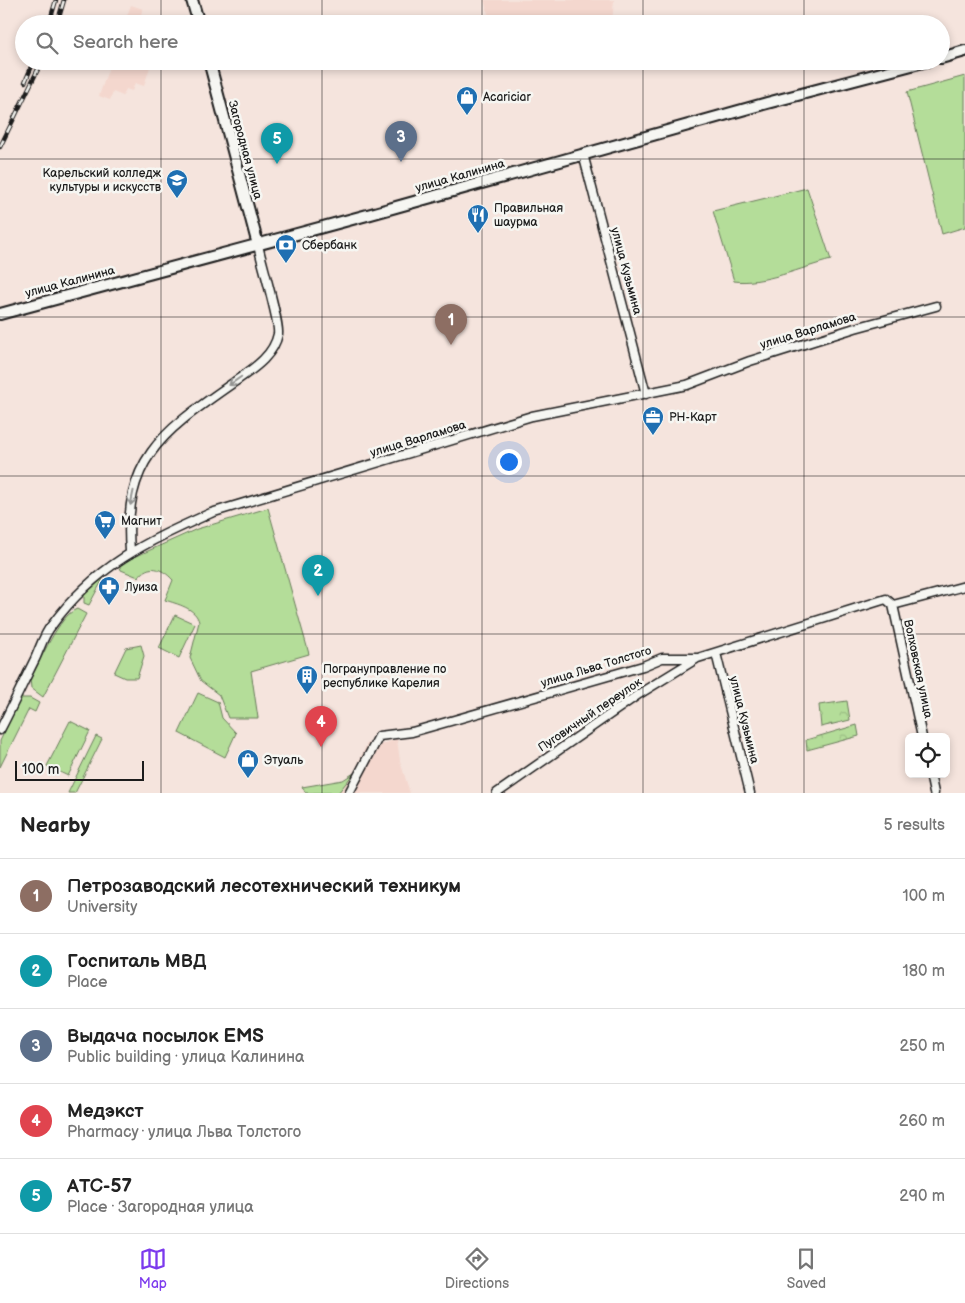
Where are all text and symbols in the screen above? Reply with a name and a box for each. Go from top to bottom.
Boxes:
search box [15,15,950,70]
icon: search [33,29,61,57]
text: Search here [73,31,178,54]
shop icon: Acariciar [455,85,479,116]
place label: Acariciar [483,90,531,105]
street label: Загородная улица [225,99,265,201]
pin: 3 [385,121,417,162]
pin: 5 [261,123,293,164]
street label: улица Калинина [414,156,506,196]
place label: Карельский колледж культуры и искусств [43,166,162,195]
school or university icon: Карельский колледж культуры и искусств [165,168,189,199]
place label: Правильная шаурма [494,201,563,230]
restaurant icon: Правильная шаурма [466,203,490,234]
street label: улица Кузьмина [607,226,645,316]
bank icon: Сбербанк [274,233,298,264]
place label: Сбербанк [302,238,358,253]
street label: улица Калинина [24,263,116,301]
pin: 1 [435,304,467,345]
street label: улица Варламова [758,309,858,353]
one-way arrow [229,376,243,386]
office icon: РН-Карт [641,405,665,436]
place label: РН-Карт [669,410,717,425]
street label: улица Варламова [368,417,468,461]
your location [496,449,522,475]
one-way arrow [127,489,136,505]
supermarket icon: Магнит [93,509,117,540]
place label: Магнит [121,514,162,529]
pin: 2 [302,555,334,596]
pharmacy icon: Луиза [97,575,121,606]
place label: Луиза [124,580,158,595]
street label: Волховская улица [900,618,936,720]
street label: улица Льва Толстого [539,643,653,691]
place label: Погрануправление по республике Карелия [323,662,446,691]
building icon: Погрануправление по республике Карелия [295,664,319,695]
street label: Пуговичный переулок [535,674,645,755]
street label: улица Кузьмина [726,675,762,765]
pin: 4 [305,706,337,747]
map controls [905,733,950,778]
button: locate [905,733,950,778]
shop icon: Этуаль [236,748,260,779]
place label: Этуаль [264,753,303,768]
scale bar [15,758,144,781]
text: 100 m [22,761,59,778]
text: Nearby [20,813,90,838]
text: 5 results [883,816,945,835]
text: Петрозаводский лесотехнический техникум [67,875,461,898]
text: 1 [33,887,39,906]
text: 100 m [902,887,945,906]
text: University [67,898,138,917]
text: Госпиталь МВД [67,950,206,973]
text: 2 [31,962,41,981]
text: 180 m [903,962,945,981]
text: Place [67,973,108,992]
text: Выдача посылок EMS [67,1025,264,1048]
text: 3 [31,1037,41,1056]
text: 250 m [899,1037,945,1056]
text: Public building · улица Калинина [67,1048,305,1067]
text: Медэкст [67,1100,144,1123]
text: 4 [31,1112,41,1131]
text: 260 m [899,1112,945,1131]
text: Pharmacy · улица Льва Толстого [67,1123,301,1142]
text: АТС-57 [67,1175,132,1198]
text: 5 [31,1187,41,1206]
text: 290 m [899,1187,945,1206]
text: Place · Загородная улица [67,1198,254,1217]
tab: Map [139,1245,167,1292]
tab: Directions [445,1245,509,1292]
tab: Saved [787,1245,826,1292]

